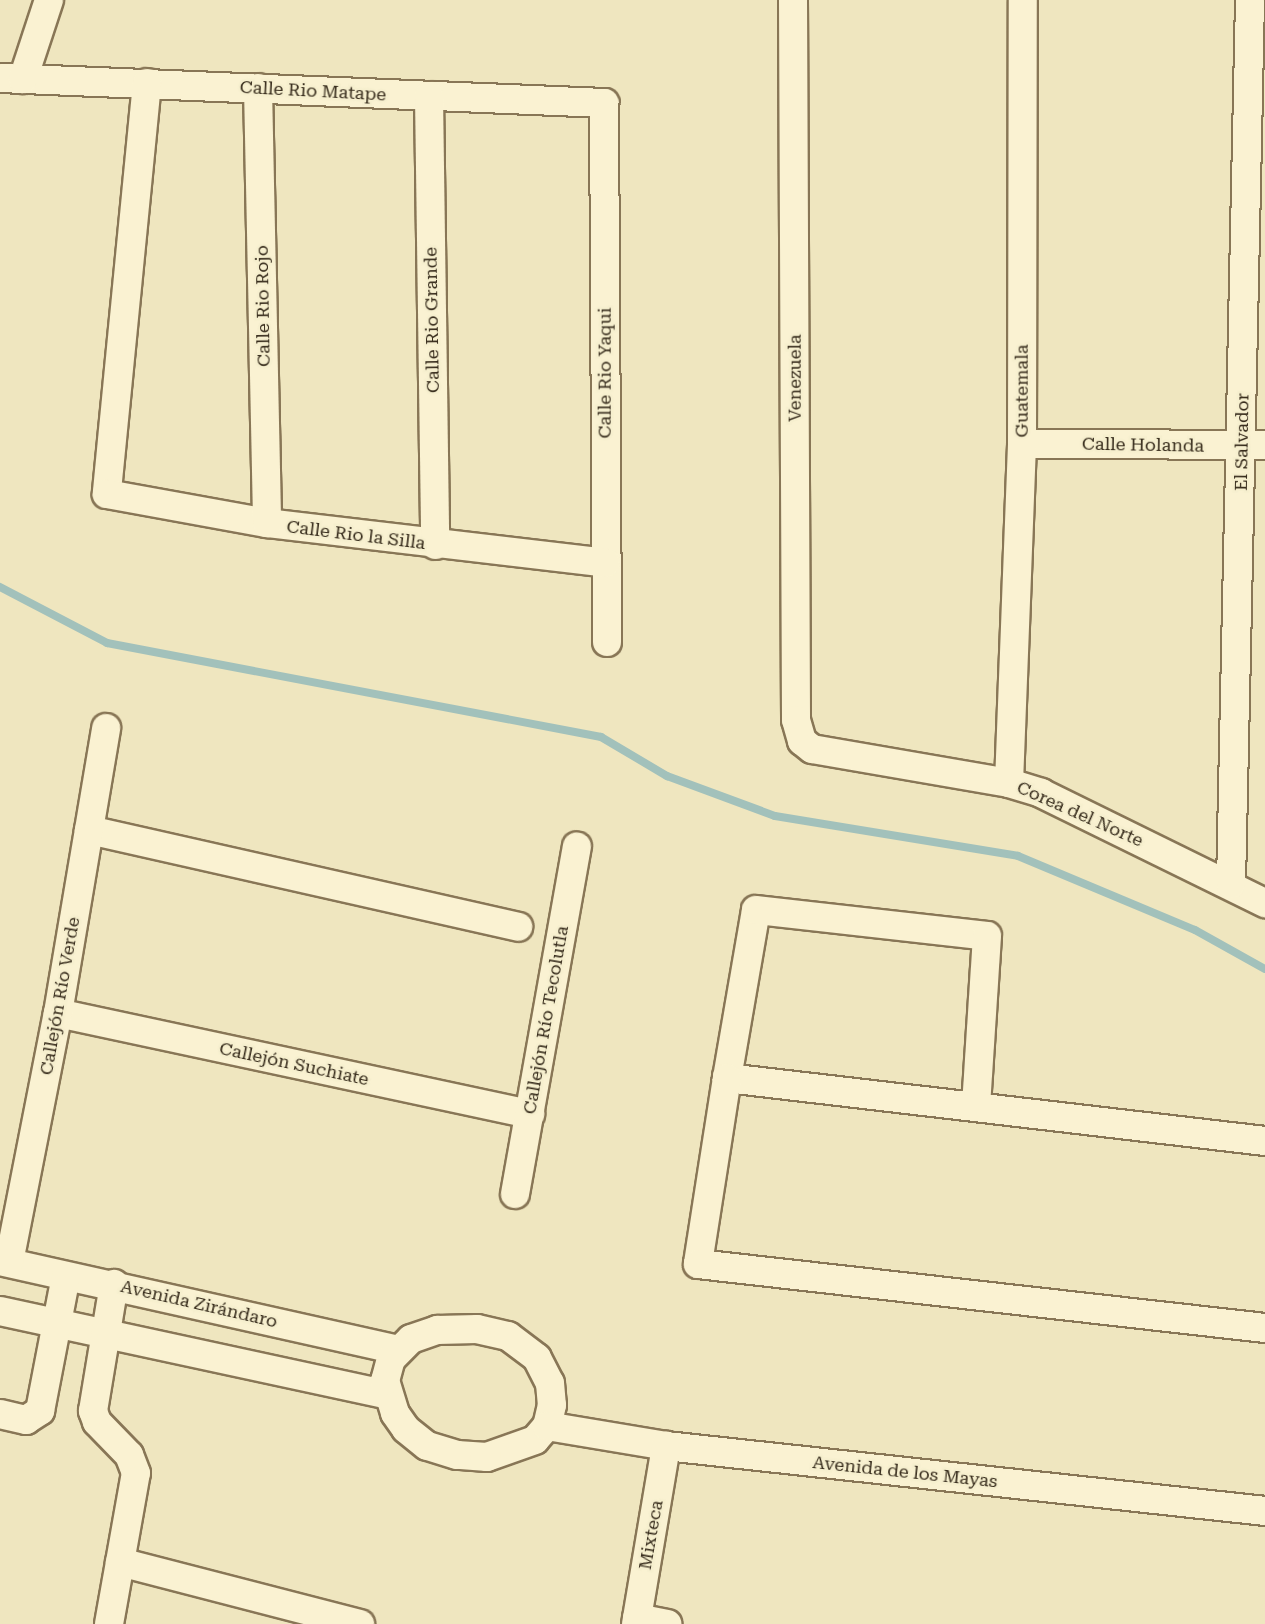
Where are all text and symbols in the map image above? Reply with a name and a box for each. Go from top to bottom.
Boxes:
street label: Calle Rio Matape [239,76,387,106]
street label: Calle Rio Rojo [251,245,275,367]
street label: Calle Rio Grande [420,247,444,393]
street label: Calle Rio Yaqui [594,307,616,439]
street label: Venezuela [784,334,806,422]
street label: Guatemala [1011,344,1033,438]
street label: El Salvador [1230,393,1254,491]
street label: Calle Holanda [1082,433,1204,457]
street label: Calle Rio la Silla [285,516,427,554]
street label: Corea del Norte [1013,776,1147,852]
street label: Callejón Río Verde [35,915,85,1077]
street label: Callejón Río Tecolutla [519,924,573,1116]
street label: Callejón Suchiate [217,1038,371,1090]
street label: Avenida Zirándaro [118,1275,280,1333]
street label: Avenida de los Mayas [812,1452,998,1492]
street label: Mixteca [634,1499,668,1571]

